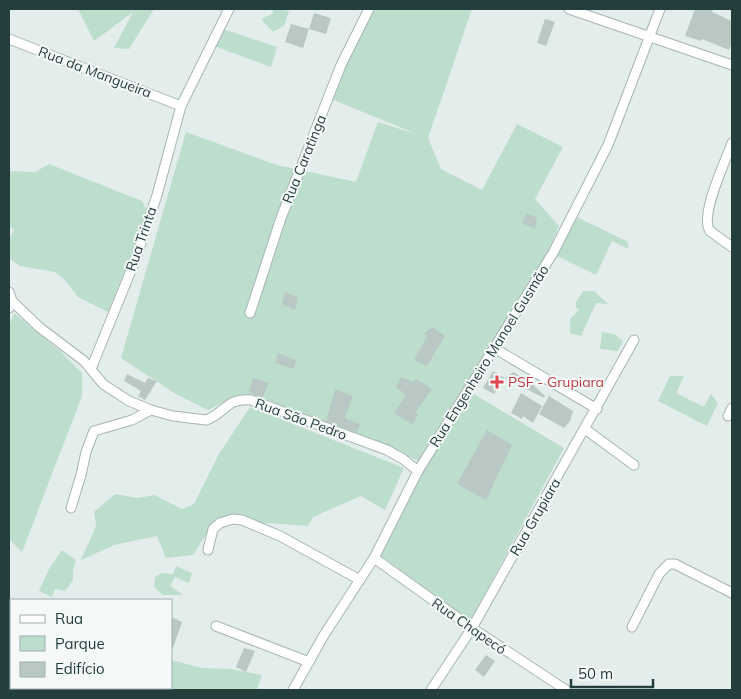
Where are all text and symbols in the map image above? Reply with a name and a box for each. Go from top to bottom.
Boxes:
street label: Rua da Mangueira [36,42,154,102]
street label: Rua Caratinga [278,112,330,206]
street label: Rua Trinta [122,204,160,274]
street label: Rua Engenheiro Manoel Gusmão [425,262,553,450]
place label: PSF - Grupiara [508,373,604,391]
marker: PSF - Grupiara [490,375,504,389]
street label: Rua São Pedro [253,394,349,444]
street label: Rua Grupiara [506,475,564,559]
street label: Rua Chapecó [428,594,510,658]
legend [10,599,172,689]
text: Rua [55,609,83,628]
text: Parque [55,634,105,653]
scale bar [571,656,654,688]
text: Edifício [55,659,105,678]
text: 50 m [578,664,613,683]

